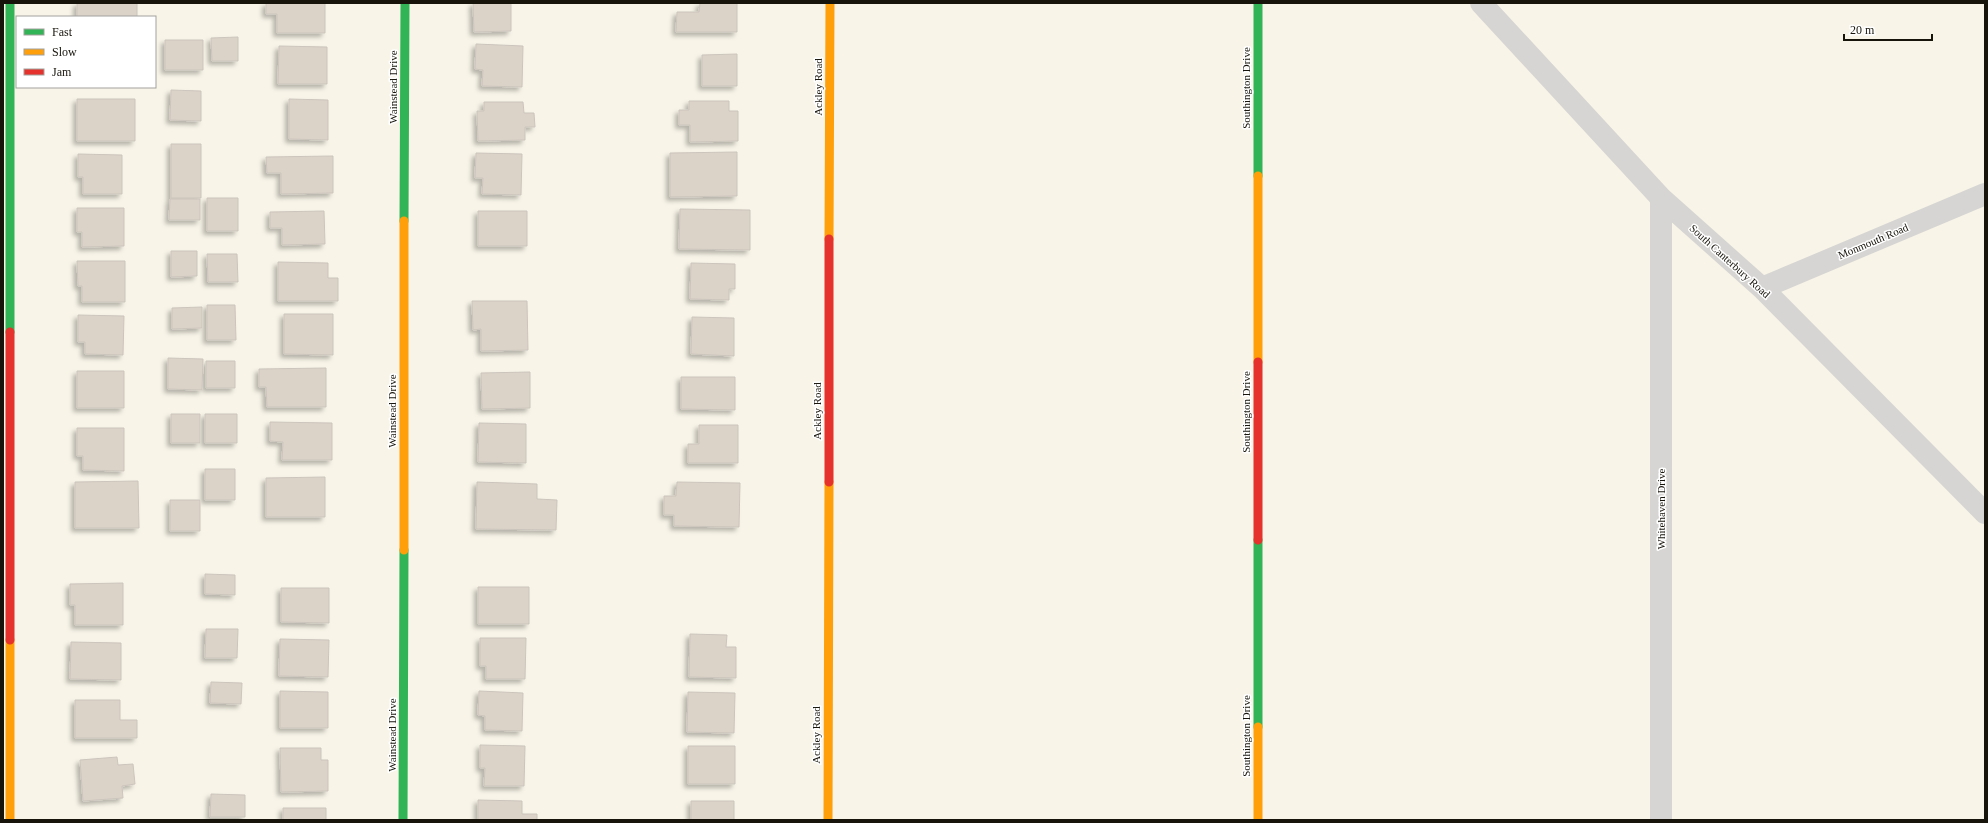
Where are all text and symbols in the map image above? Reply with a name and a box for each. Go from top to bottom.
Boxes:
legend [16,16,156,88]
scale bar [1844,16,1932,42]
text: 20 m [1850,23,1875,37]
text: Fast [52,25,73,39]
text: Slow [52,45,77,59]
street label: Southington Drive [1240,47,1252,129]
street label: Wainstead Drive [387,50,399,124]
street label: Ackley Road [812,58,824,116]
text: Jam [52,65,72,79]
street label: Monmouth Road [1836,221,1910,261]
street label: South Canterbury Road [1687,222,1773,301]
street label: Southington Drive [1240,371,1252,453]
street label: Wainstead Drive [386,374,398,448]
street label: Ackley Road [811,382,823,440]
street label: Whitehaven Drive [1655,468,1667,549]
street label: Southington Drive [1240,695,1252,777]
street label: Wainstead Drive [386,698,398,772]
street label: Ackley Road [810,706,822,764]

